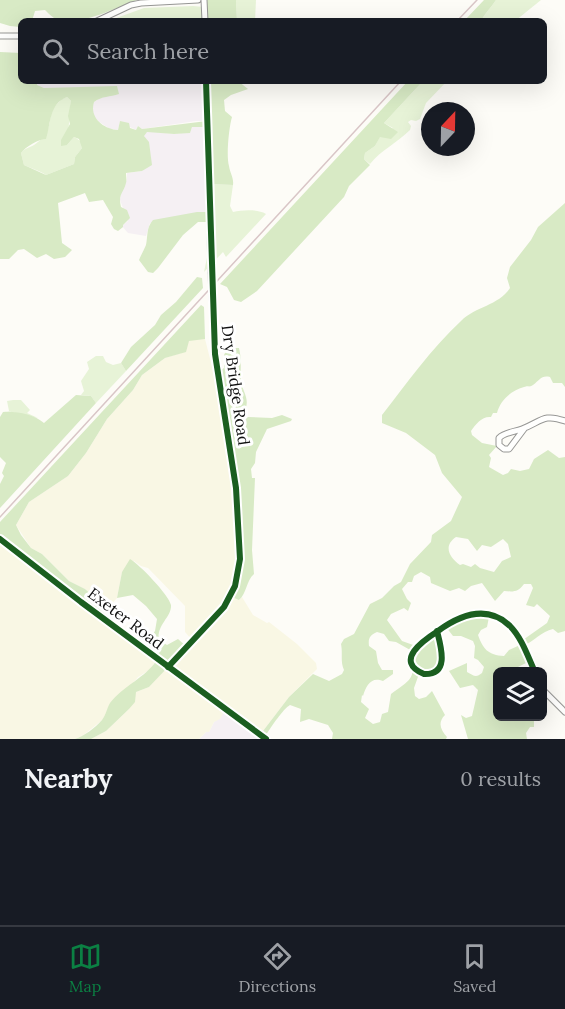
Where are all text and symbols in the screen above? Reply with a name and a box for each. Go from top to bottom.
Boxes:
search box [18,18,547,84]
icon: search [39,35,72,68]
text: Search here [87,37,209,65]
north arrow [421,102,475,156]
street label: Dry Bridge Road [218,324,254,447]
street label: Exeter Road [84,583,168,653]
map controls [493,667,547,721]
button: layers [493,667,547,721]
text: Nearby [24,762,112,795]
text: 0 results [460,766,541,791]
tab: Map [69,940,102,996]
tab: Directions [239,940,316,996]
tab: Saved [453,940,496,996]

